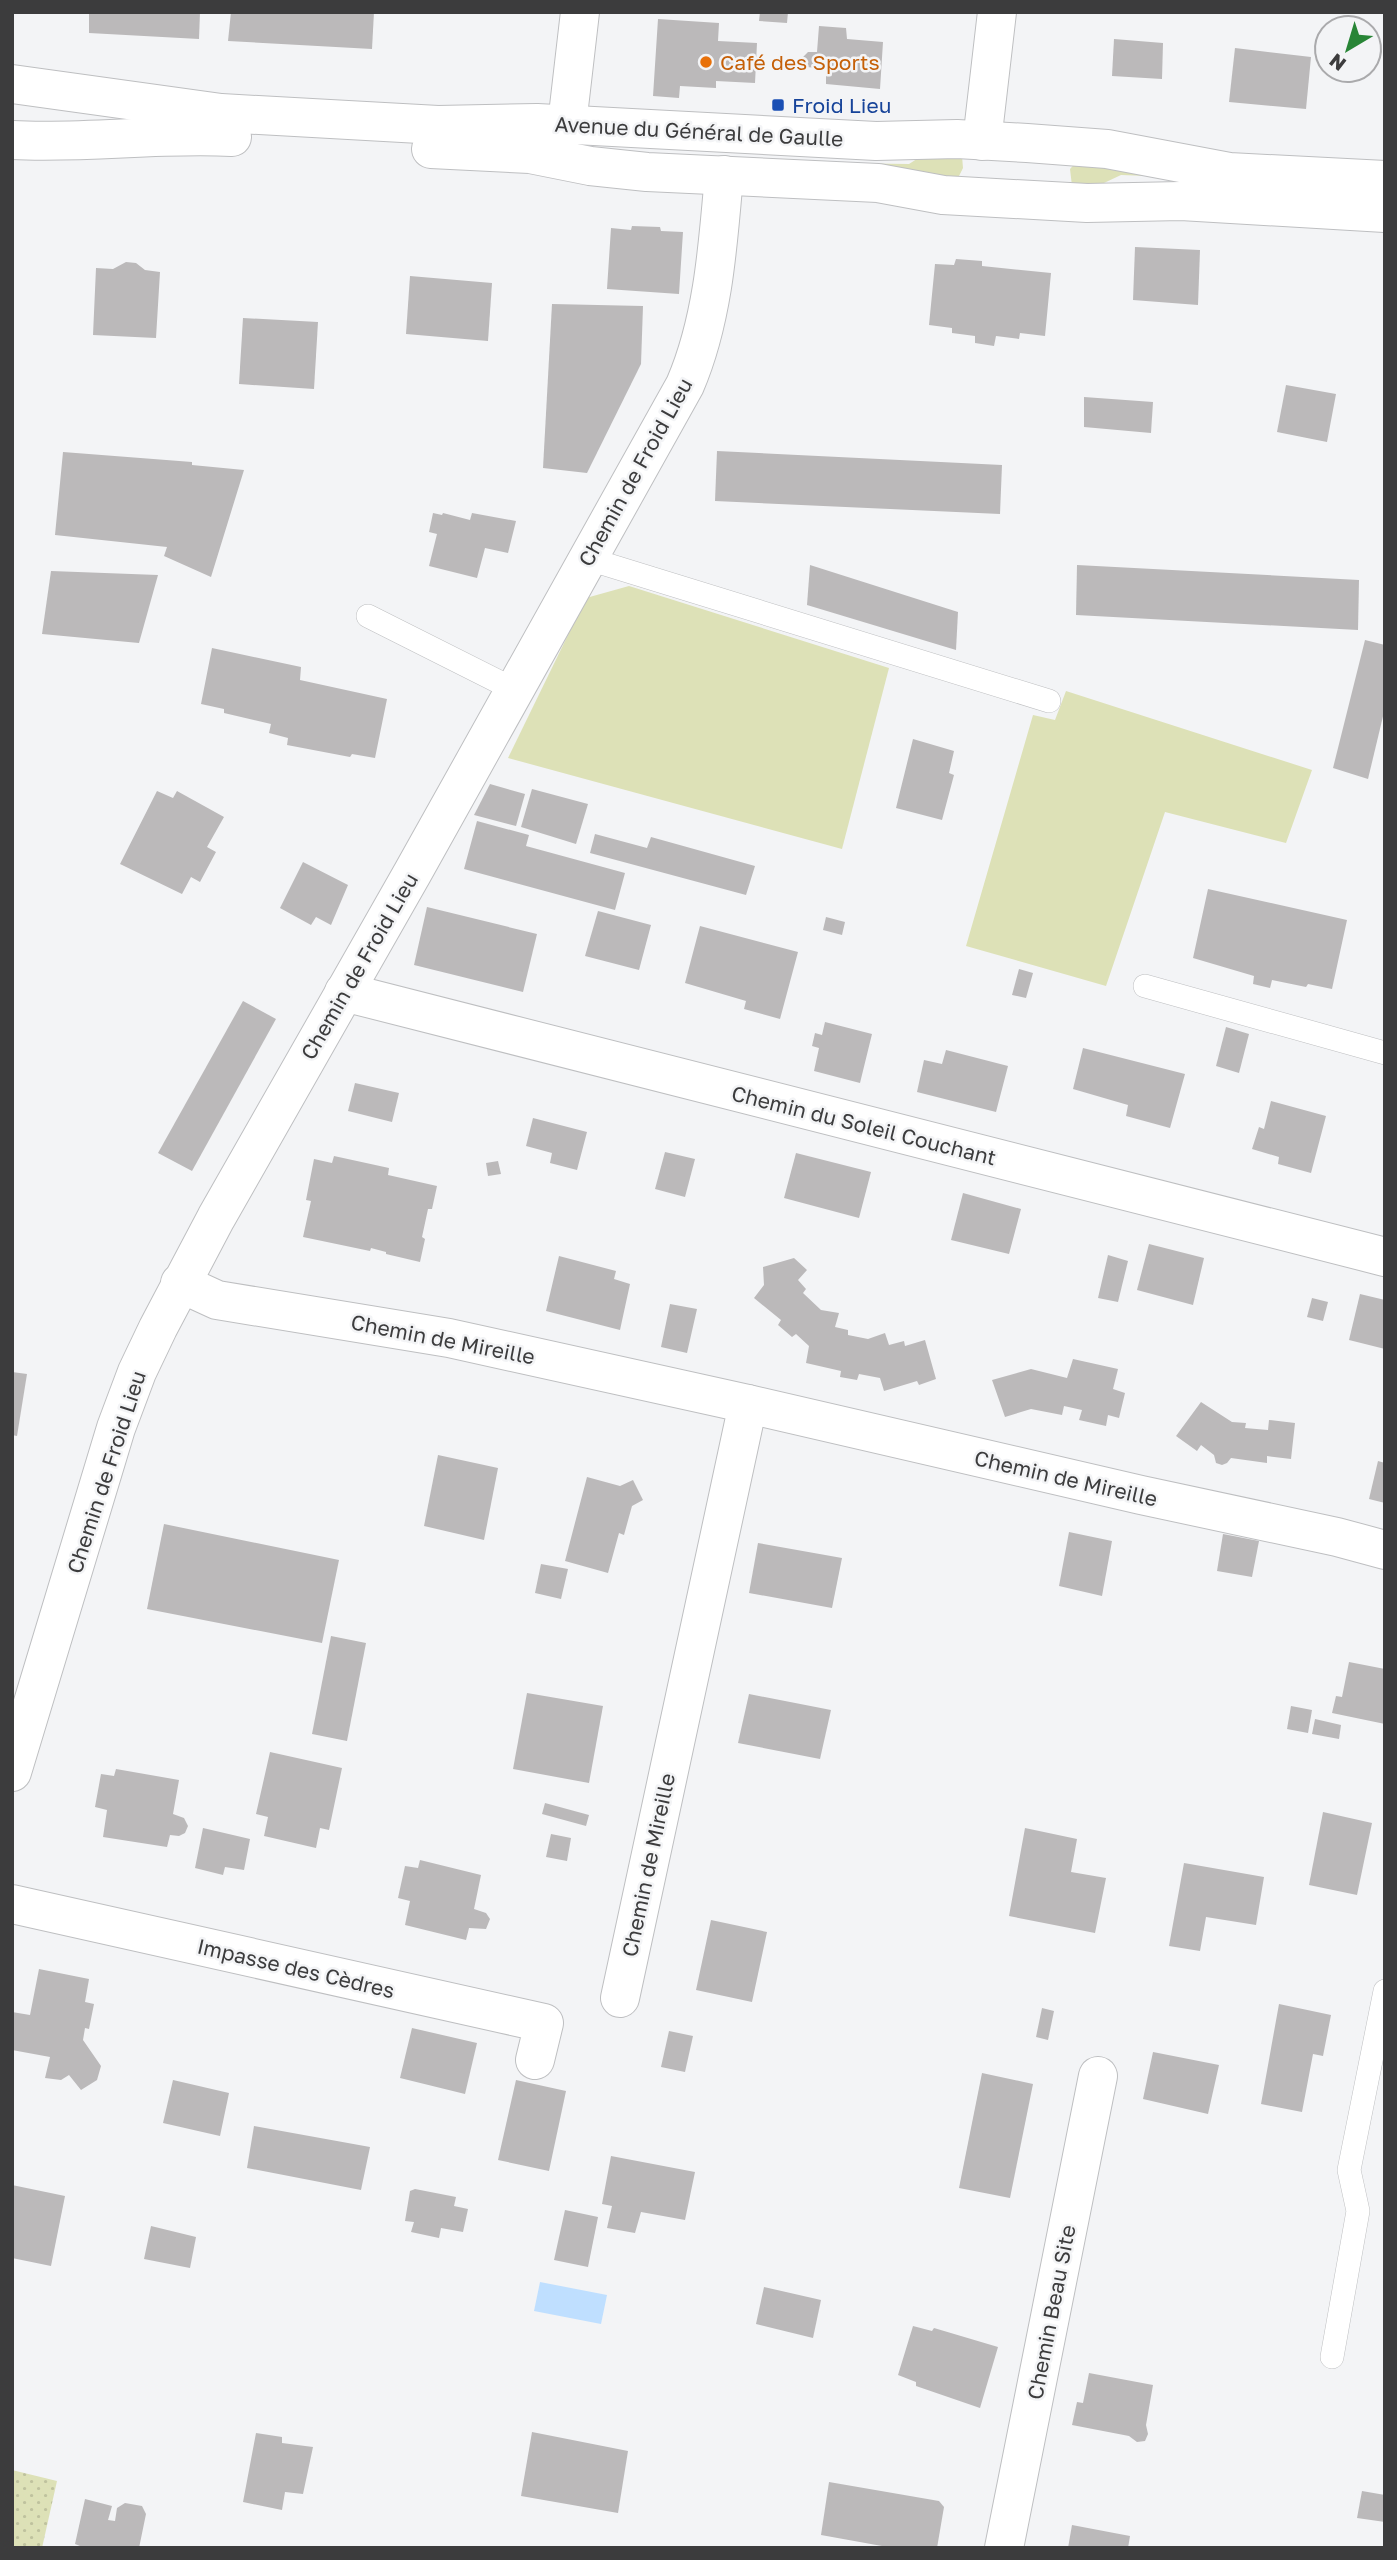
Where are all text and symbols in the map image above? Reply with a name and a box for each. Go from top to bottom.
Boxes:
north arrow [1313,14,1383,84]
place label: Café des Sports [720,49,880,75]
text: N [1324,49,1350,76]
marker: Café des Sports [698,54,714,70]
place label: Froid Lieu [792,92,891,118]
marker: Froid Lieu [770,97,786,113]
street label: Avenue du Général de Gaulle [554,110,844,152]
street label: Chemin de Froid Lieu [572,373,698,571]
street label: Chemin de Froid Lieu [295,868,423,1064]
street label: Chemin du Soleil Couchant [729,1079,999,1171]
street label: Chemin de Mireille [349,1308,537,1370]
street label: Chemin de Froid Lieu [61,1367,151,1577]
street label: Chemin de Mireille [972,1444,1160,1512]
street label: Chemin de Mireille [616,1771,680,1959]
street label: Impasse des Cèdres [195,1933,397,2003]
street label: Chemin Beau Site [1021,2222,1081,2402]

